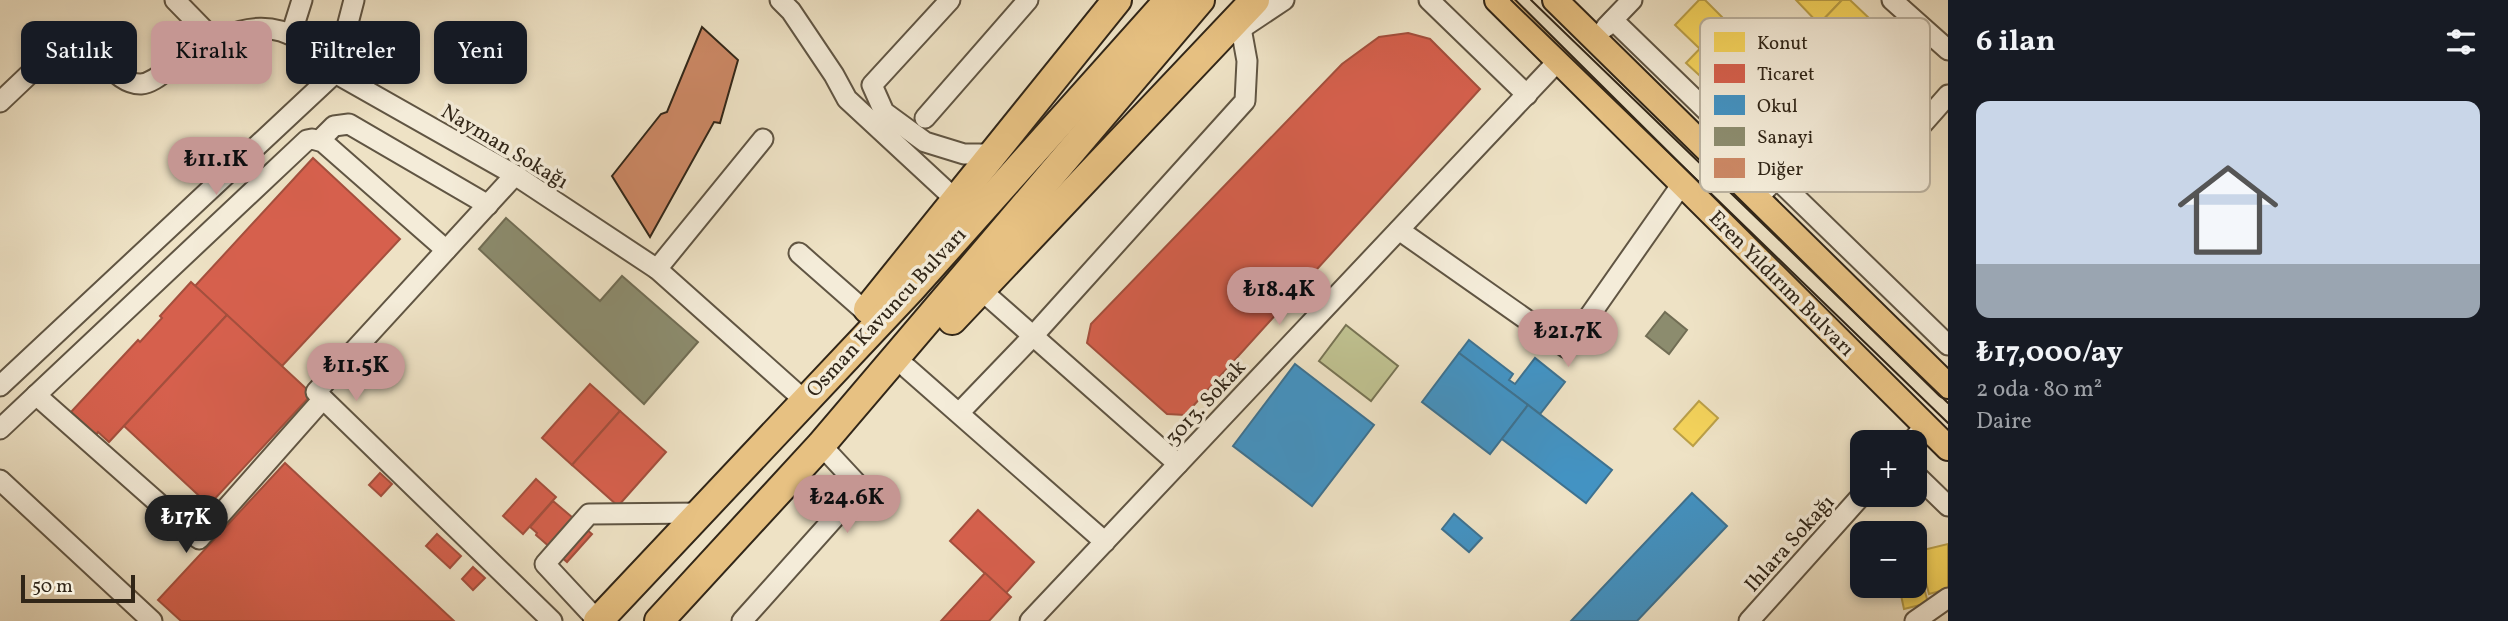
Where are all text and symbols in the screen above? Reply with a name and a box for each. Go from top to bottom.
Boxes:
legend [1700,18,1930,192]
chip: Satılık [21,21,137,84]
chip: Kiralık [151,21,272,84]
chip: Filtreler [286,21,420,84]
chip: Yeni [434,21,527,84]
text: 6 ilan [1976,21,2055,63]
icon: filters [2442,23,2480,61]
text: Konut [1757,31,1808,57]
text: Ticaret [1757,62,1815,88]
text: Okul [1757,94,1798,120]
street label: Nayman Sokağı [435,98,573,197]
text: Sanayi [1757,125,1813,151]
pin: ₺11.1K [159,138,273,197]
text: ₺11.1K [184,144,248,176]
icon: home [2165,147,2291,273]
text: Diğer [1757,157,1803,183]
street label: Eren Yıldırım Bulvarı [1702,205,1860,363]
street label: Osman Kavuncu Bulvarı [800,222,974,404]
pin: ₺18.4K [1222,268,1336,327]
text: ₺18.4K [1243,274,1315,306]
pin: ₺21.7K [1511,310,1625,369]
text: ₺21.7K [1534,316,1602,348]
text: ₺17,000/ay [1976,332,2123,374]
pin: ₺11.5K [299,344,413,403]
text: ₺11.5K [323,350,389,382]
street label: 3013. Sokak [1159,354,1254,452]
text: 2 oda · 80 m² [1976,374,2102,406]
text: Daire [1976,406,2032,438]
map controls [1850,430,1927,598]
button: + [1850,430,1927,507]
pin: ₺24.6K [790,476,904,535]
text: ₺24.6K [810,482,885,514]
street label: Ihlara Sokağı [1739,489,1842,599]
pin: ₺17K [145,496,227,555]
text: ₺17K [161,502,211,534]
button: − [1850,521,1927,598]
scale bar [21,572,135,604]
text: 50 m [32,574,73,600]

